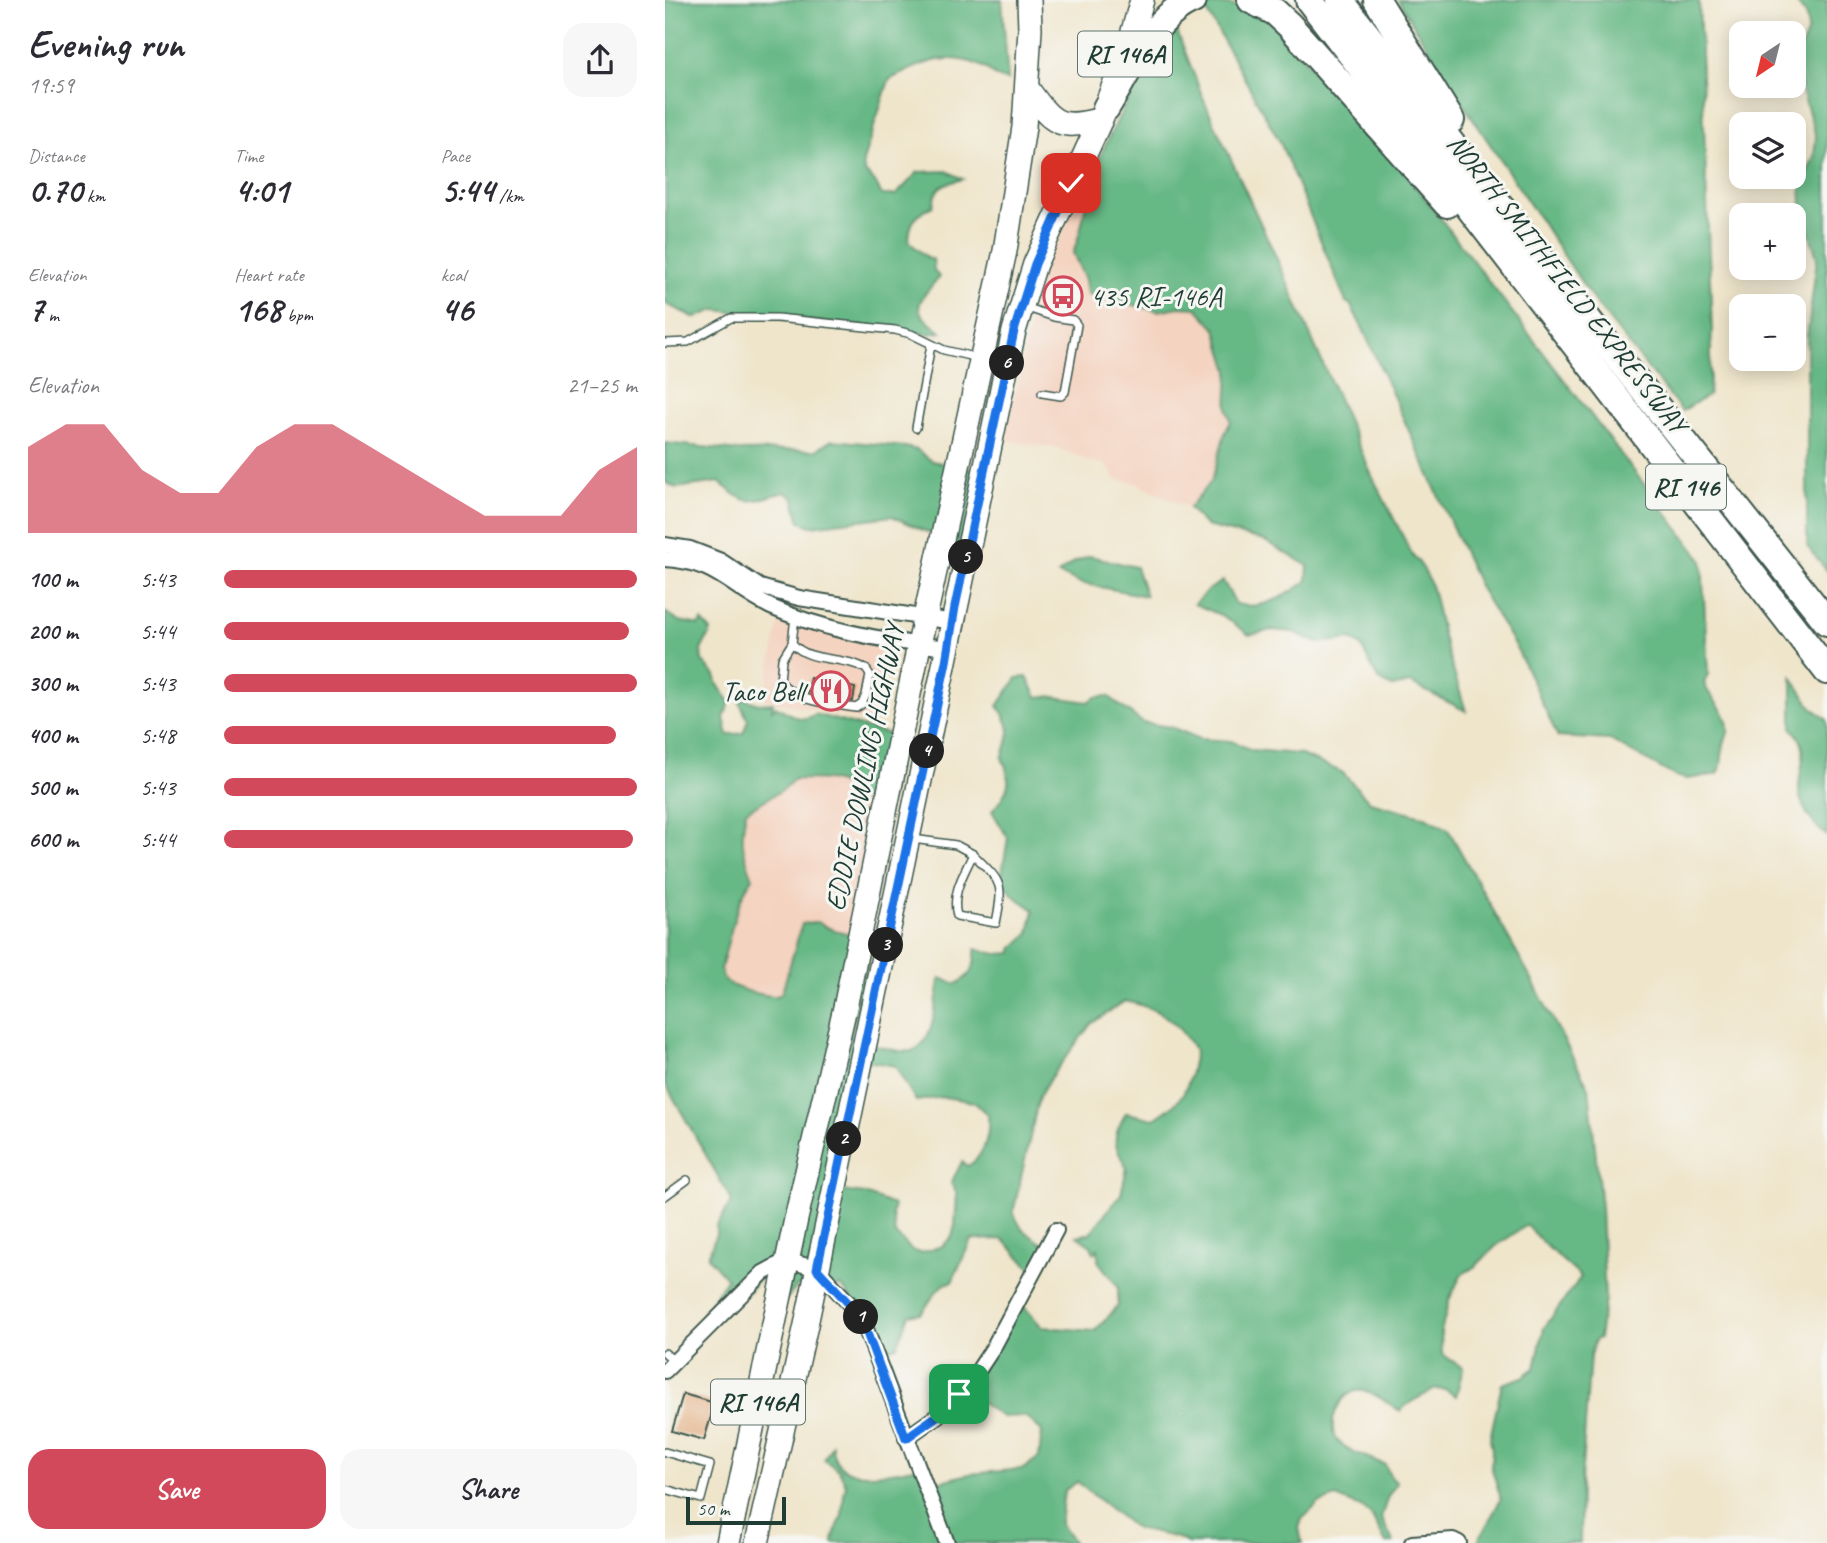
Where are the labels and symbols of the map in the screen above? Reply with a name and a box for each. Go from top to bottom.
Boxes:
north arrow [1729,21,1806,98]
road number: RI 146A [1078,32,1172,76]
street label: NORTH SMITHFIELD EXPRESSWAY [1440,127,1698,443]
pin [1041,153,1101,213]
bus stop icon: 435 RI-146A [1042,275,1084,317]
place label: 435 RI-146A [1090,279,1223,314]
pin: 6 [989,346,1025,380]
road number: RI 146 [1646,464,1726,509]
pin: 5 [949,540,983,574]
street label: EDDIE DOWLING HIGHWAY [817,617,913,914]
restaurant icon: Taco Bell [810,670,852,712]
place label: Taco Bell [722,674,809,709]
pin: 4 [909,734,945,768]
pin: 3 [869,928,903,962]
pin: 2 [827,1122,861,1156]
pin: 1 [843,1300,879,1334]
pin [929,1364,989,1424]
road number: RI 146A [711,1380,805,1424]
scale bar [686,1494,786,1526]

